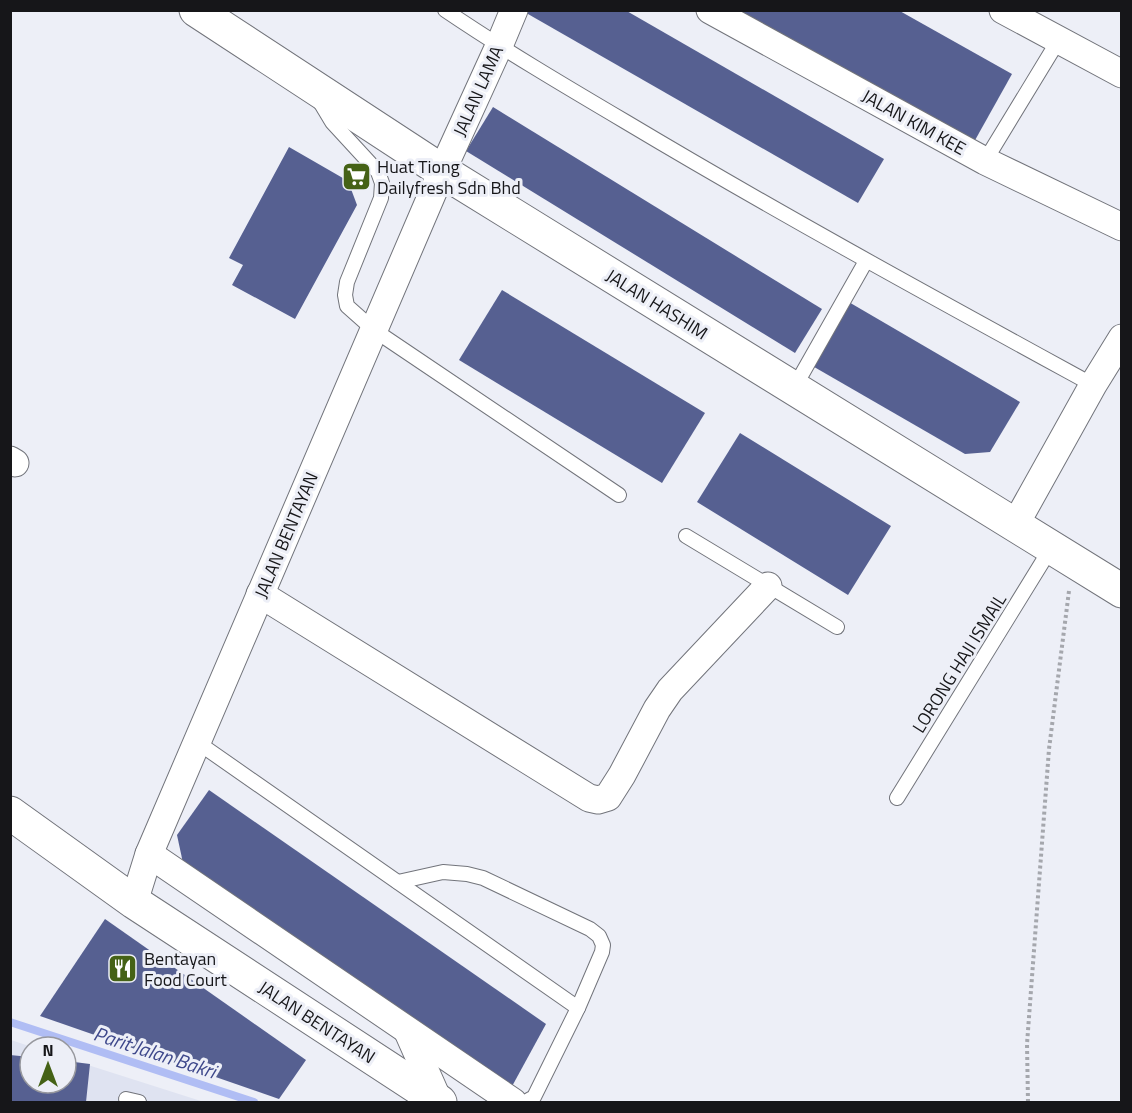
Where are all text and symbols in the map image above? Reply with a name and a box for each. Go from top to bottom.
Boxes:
street label: JALAN LAMA [446,41,510,141]
street label: JALAN KIM KEE [857,82,971,162]
place label: Huat Tiong Dailyfresh Sdn Bhd [377,153,521,201]
supermarket icon: Huat Tiong Dailyfresh Sdn Bhd [340,160,372,192]
street label: JALAN HASHIM [601,262,713,346]
street label: JALAN BENTAYAN [247,468,325,602]
street label: LORONG HAJI ISMAIL [905,588,1013,738]
place label: Bentayan Food Court [144,945,228,993]
restaurant icon: Bentayan Food Court [107,952,139,984]
street label: JALAN BENTAYAN [253,974,381,1070]
water label: Parit Jalan Bakri [90,1018,223,1087]
north arrow [18,1035,78,1095]
text: N [42,1038,54,1062]

